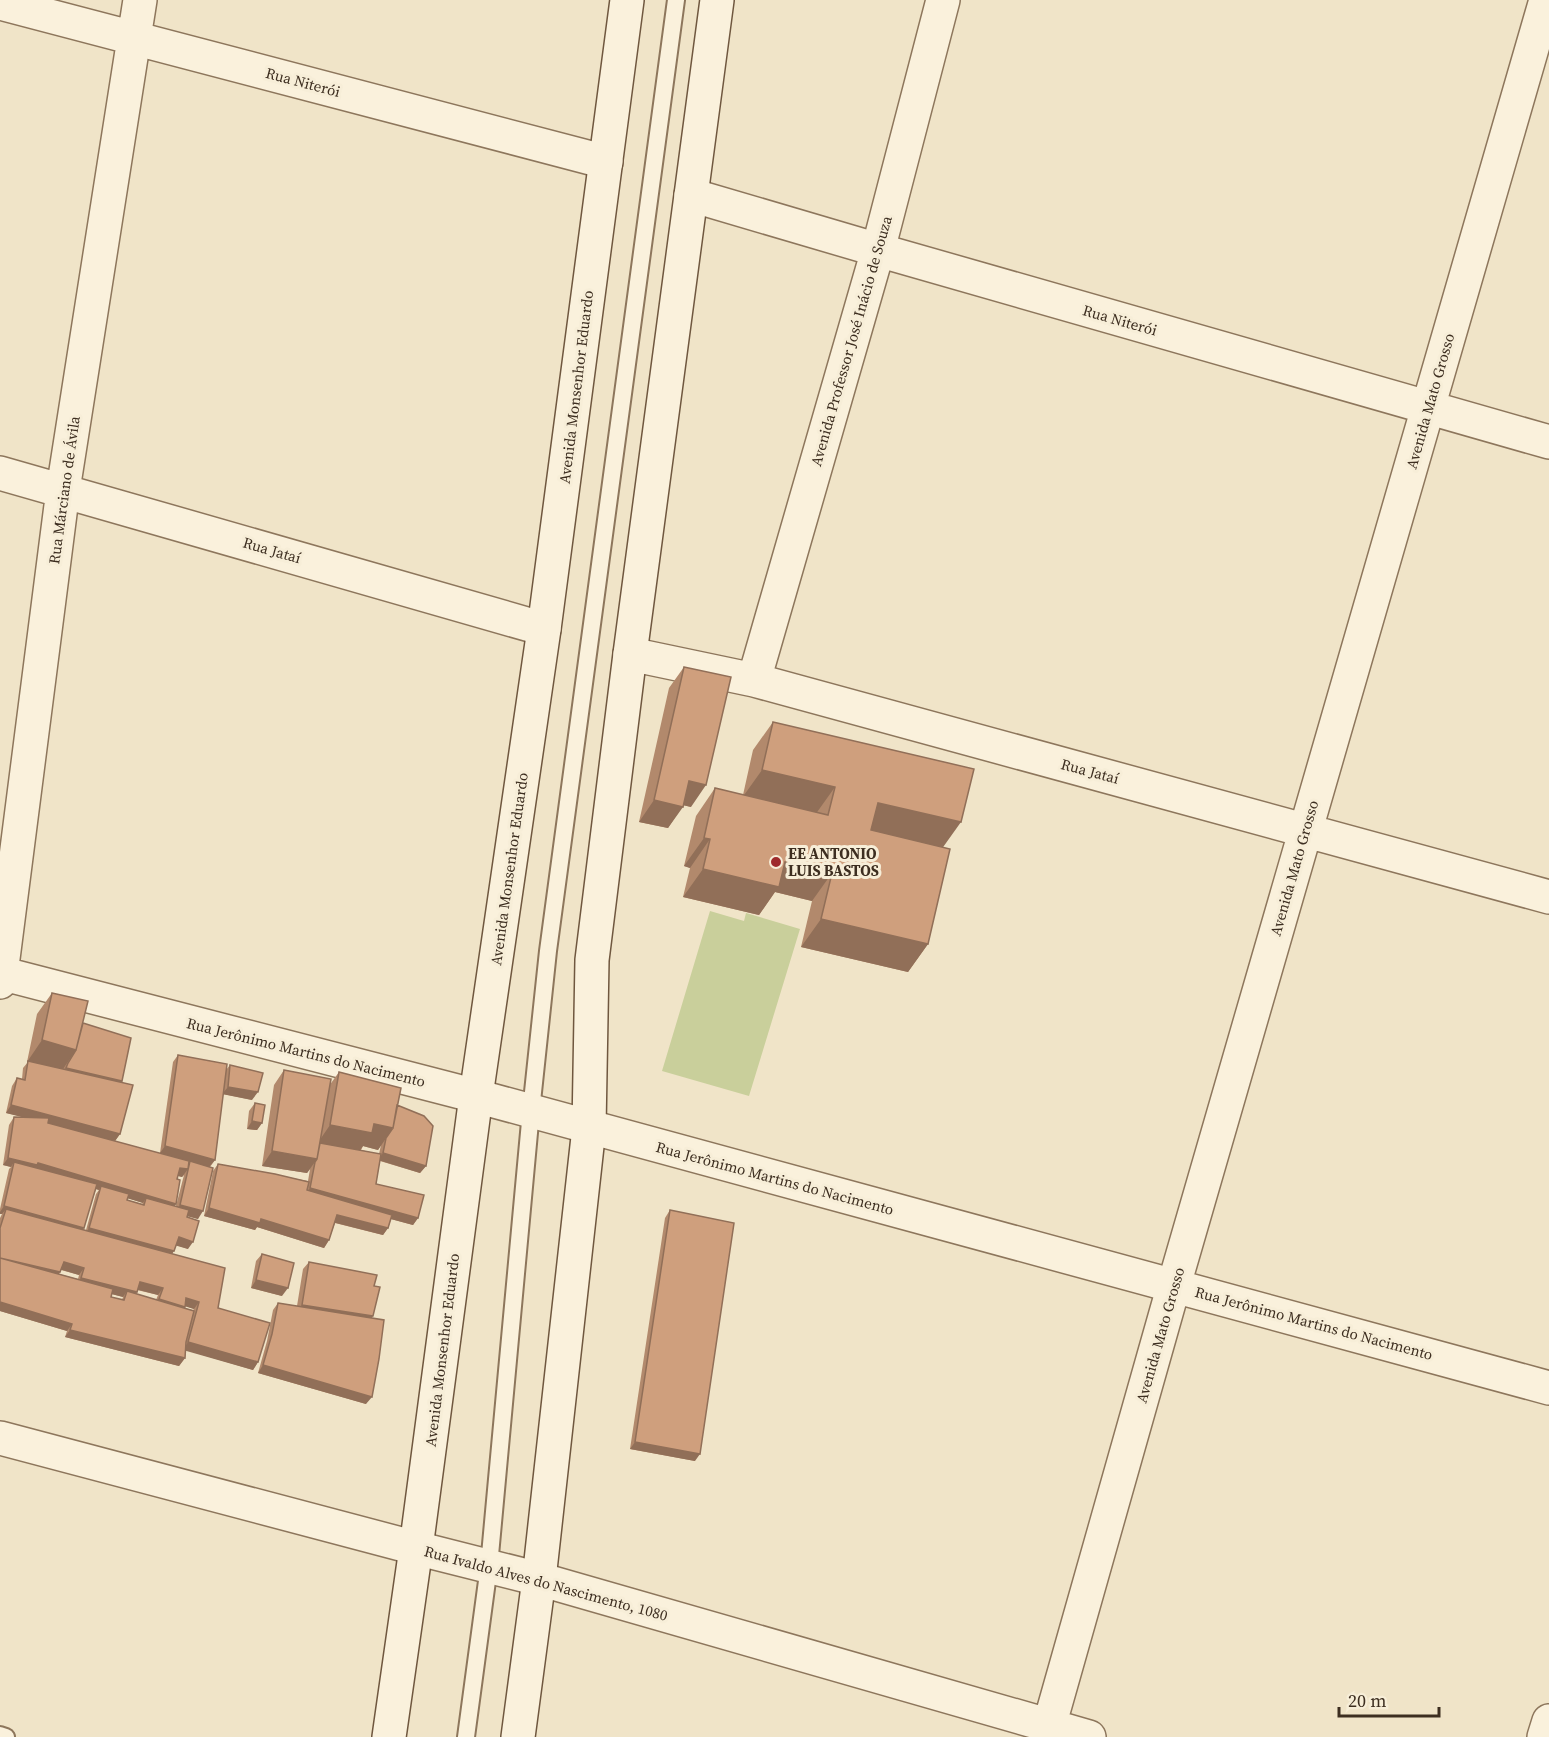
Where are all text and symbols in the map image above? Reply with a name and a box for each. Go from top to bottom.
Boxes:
street label: Rua Niterói [263,62,343,102]
street label: Avenida Professor José Inácio de Souza [805,213,897,469]
street label: Avenida Monsenhor Eduardo [554,289,598,485]
street label: Rua Niterói [1080,299,1160,341]
street label: Avenida Mato Grosso [1401,331,1459,471]
street label: Rua Márciano de Ávila [43,414,85,565]
street label: Rua Jataí [241,532,304,568]
street label: Rua Jataí [1059,753,1122,789]
street label: Avenida Monsenhor Eduardo [485,771,533,967]
street label: Avenida Mato Grosso [1265,798,1323,938]
place label: EE ANTONIO LUIS BASTOS [788,843,879,881]
marker: EE ANTONIO LUIS BASTOS [769,855,783,869]
street label: Rua Jerônimo Martins do Nacimento [184,1012,428,1092]
street label: Rua Jerônimo Martins do Nacimento [654,1136,896,1220]
street label: Avenida Monsenhor Eduardo [420,1252,464,1448]
street label: Avenida Mato Grosso [1131,1265,1189,1405]
street label: Rua Jerônimo Martins do Nacimento [1193,1281,1435,1365]
street label: Rua Ivaldo Alves do Nascimento, 1080 [422,1540,670,1626]
scale bar [1339,1680,1440,1718]
text: 20 m [1348,1688,1386,1713]

